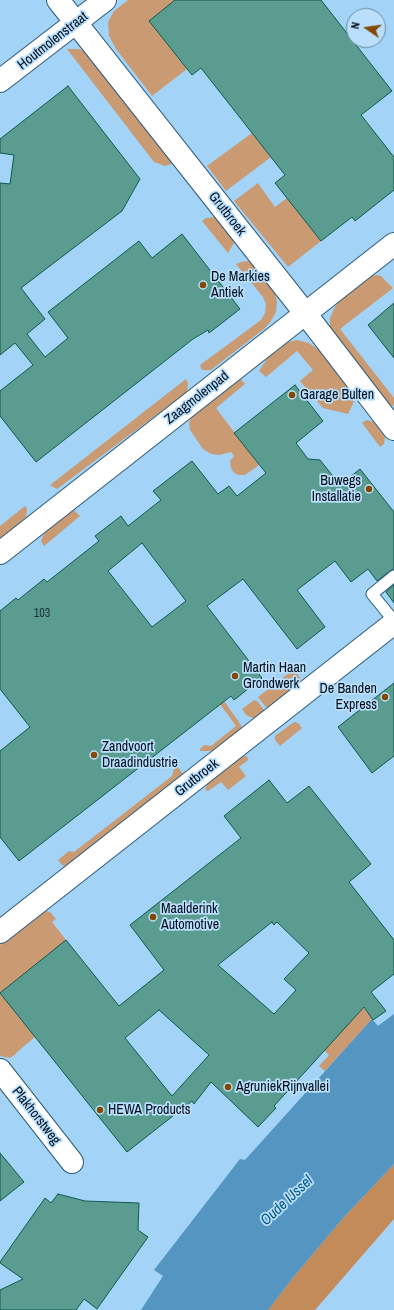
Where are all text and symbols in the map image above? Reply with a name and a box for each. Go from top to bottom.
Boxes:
street label: Houtmolenstraat [15,8,91,74]
north arrow [346,8,386,48]
text: N [348,21,363,30]
street label: Grutbroek [205,189,249,239]
place label: De Markies Antiek [211,269,270,302]
marker: De Markies Antiek [198,280,208,290]
street label: Zaagmolenpad [162,368,232,428]
place label: Garage Bulten [300,387,374,403]
marker: Garage Bulten [287,390,297,400]
place label: Buwegs Installatie [312,473,361,506]
marker: Buwegs Installatie [364,484,374,494]
house number: 103 [34,607,50,621]
place label: Martin Haan Grondwerk [243,660,306,692]
marker: Martin Haan Grondwerk [230,671,240,681]
place label: De Banden Express [320,681,377,714]
marker: De Banden Express [380,692,390,702]
place label: Zandvoort Draadindustrie [102,739,178,772]
marker: Zandvoort Draadindustrie [89,750,99,760]
street label: Grutbroek [172,756,222,800]
place label: Maalderink Automotive [161,901,219,934]
marker: Maalderink Automotive [148,912,158,922]
place label: AgruniekRijnvallei [236,1079,329,1095]
marker: AgruniekRijnvallei [223,1082,233,1092]
street label: Plakhorstweg [8,1084,64,1148]
place label: HEWA Products [108,1102,191,1118]
marker: HEWA Products [95,1105,105,1115]
water label: Oude IJssel [257,1172,317,1230]

